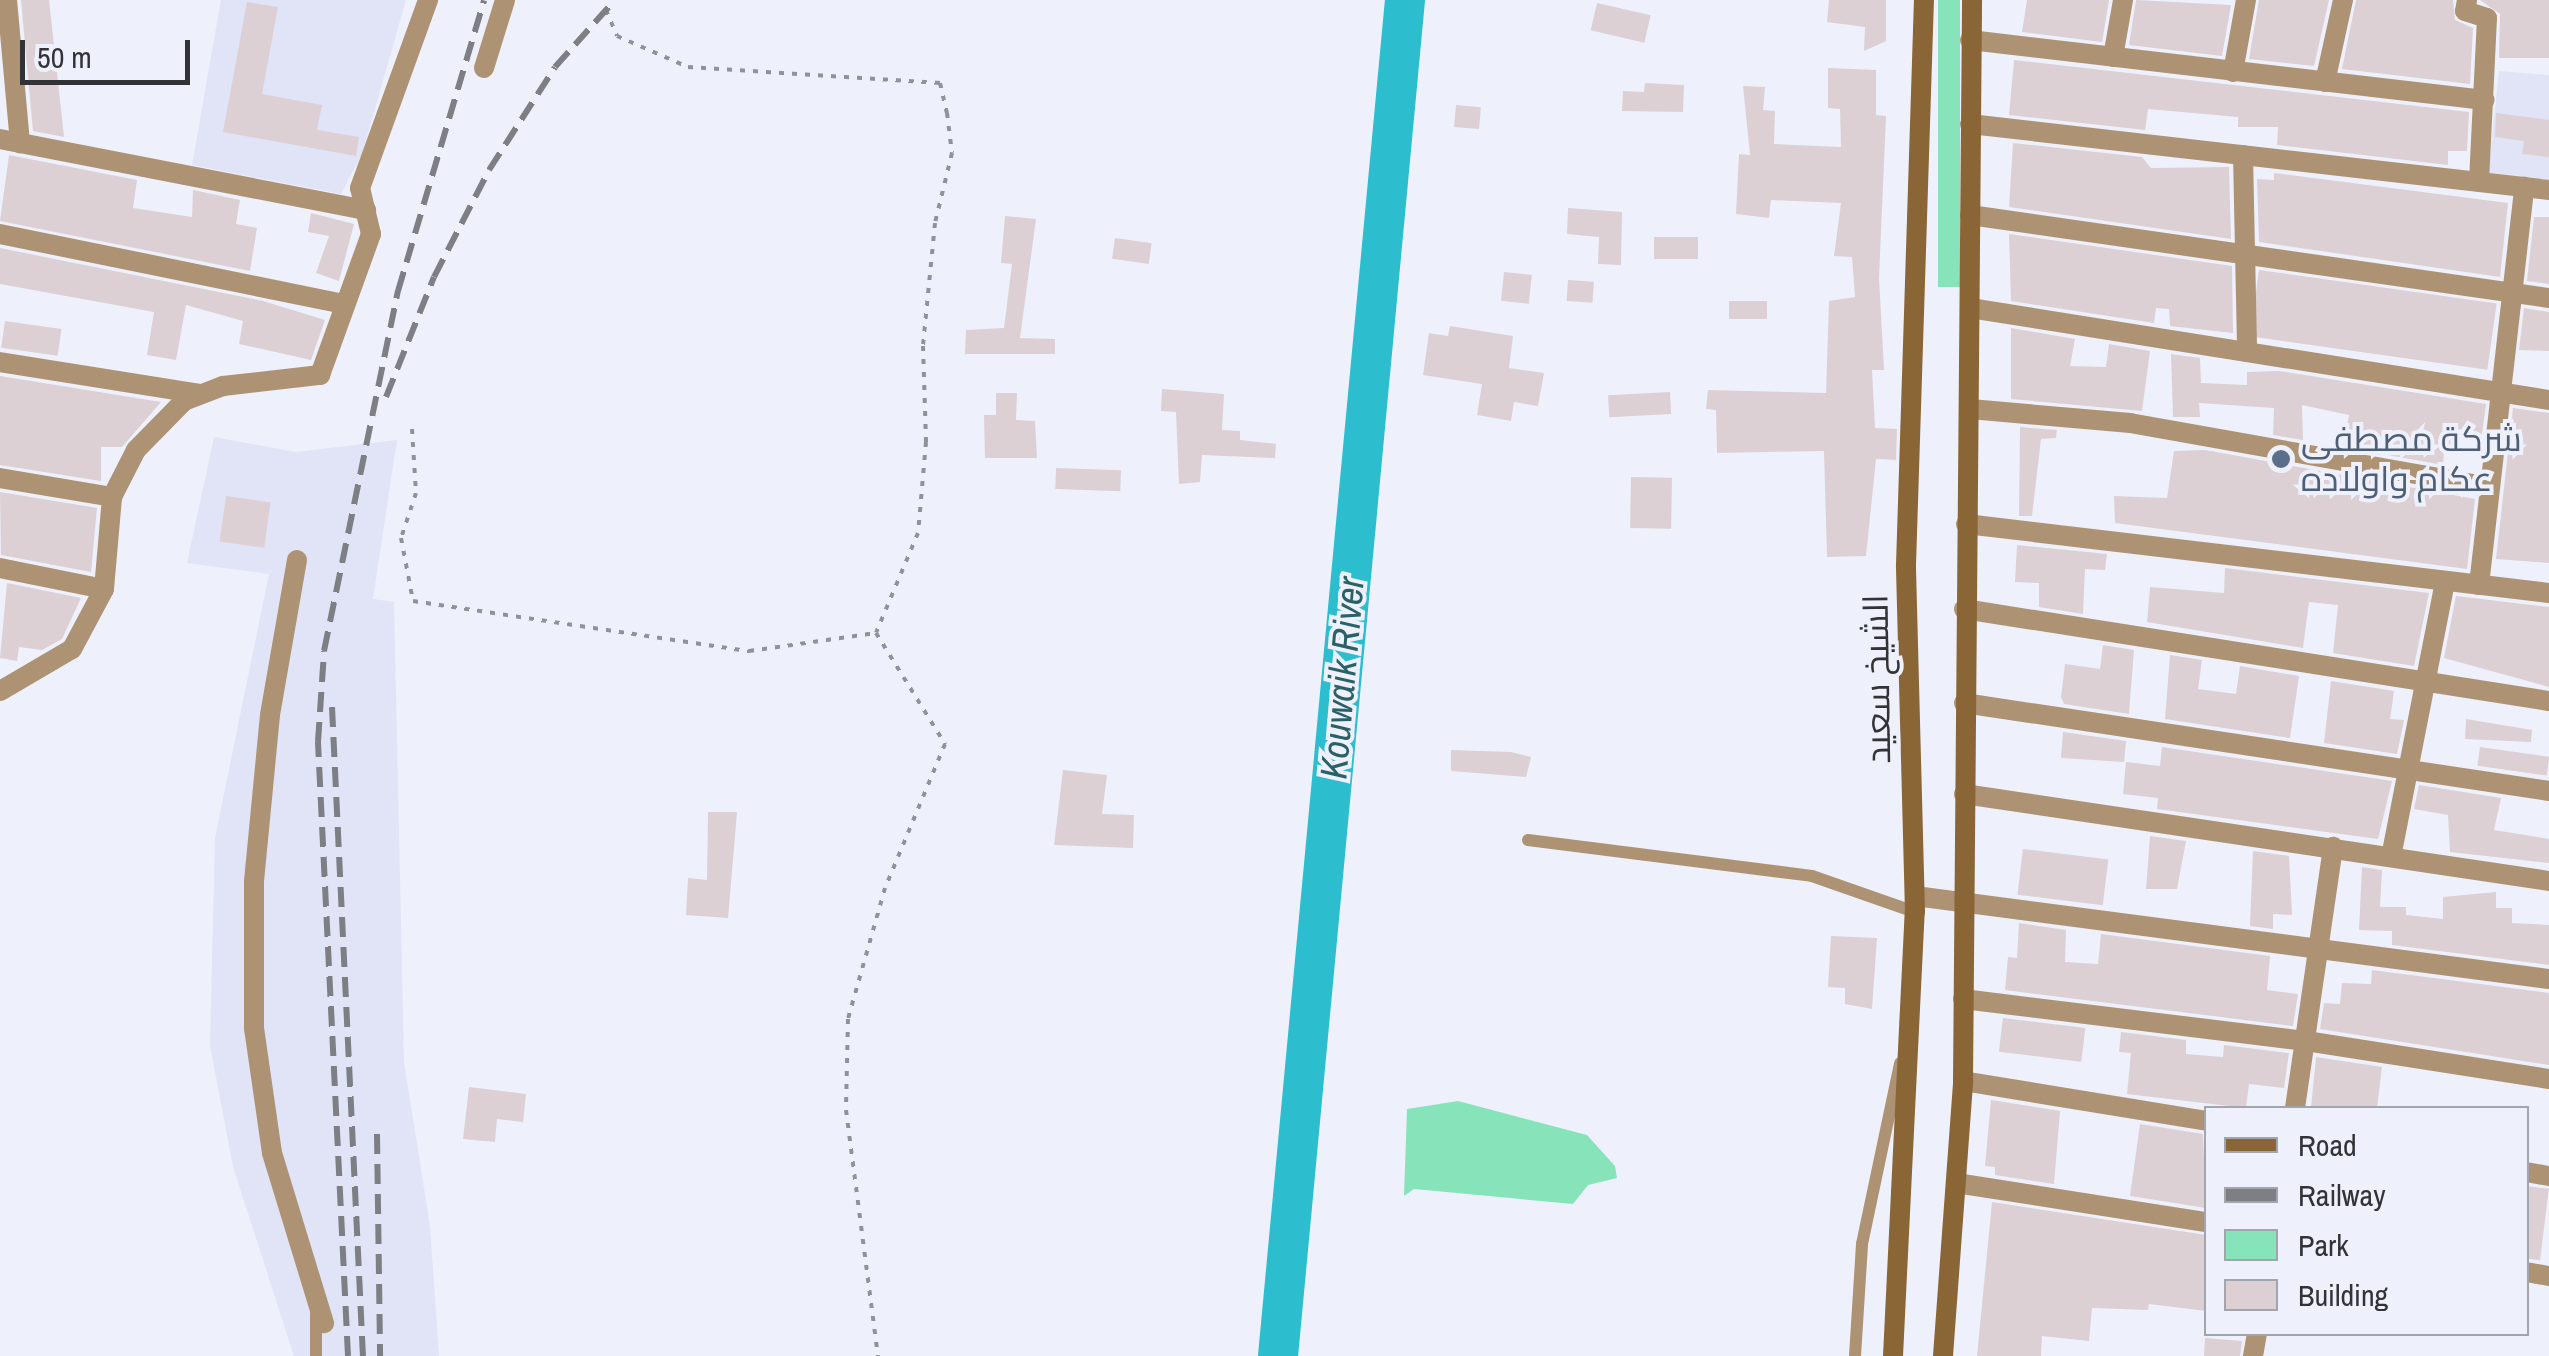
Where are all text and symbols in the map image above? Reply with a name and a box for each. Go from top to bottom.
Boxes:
scale bar [25,20,195,82]
text: 50 m [37,37,92,77]
place label: شركة مصطفى عكام واولاده [2301,418,2522,500]
marker: شركة مصطفى عكام واولاده [2270,448,2292,470]
water label: Kouwaik River [1310,575,1374,781]
street label: الشيخ سعيد [1855,594,1899,764]
legend [2204,1106,2529,1336]
text: Road [2298,1125,2357,1165]
text: Railway [2298,1175,2385,1215]
text: Park [2298,1225,2349,1265]
text: Building [2298,1275,2388,1315]

